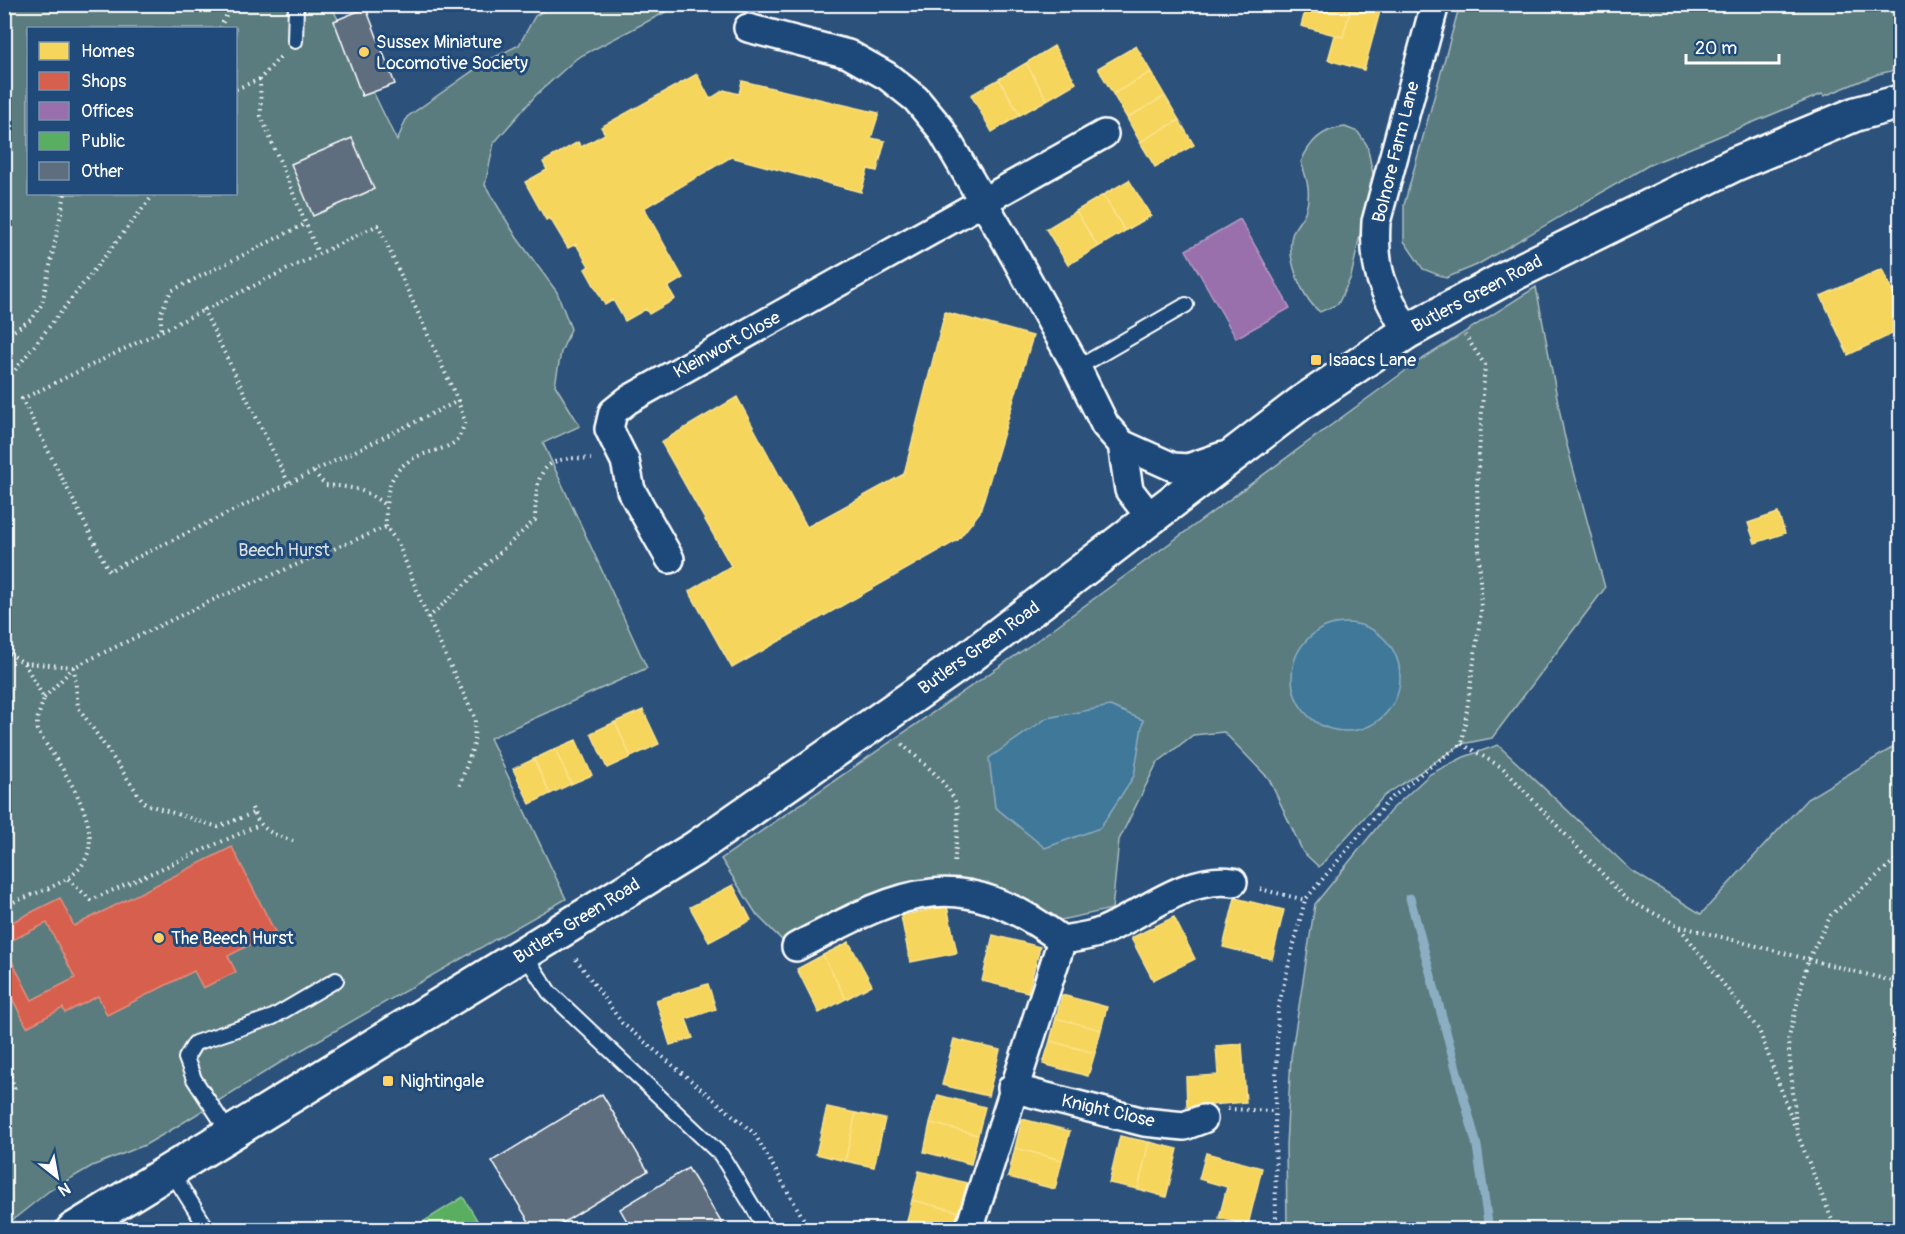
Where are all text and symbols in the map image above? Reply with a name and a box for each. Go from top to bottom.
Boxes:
legend [27,27,237,195]
scale bar [1686,27,1779,65]
place label: Sussex Miniature Locomotive Society [376,31,528,75]
text: 20 m [1695,37,1737,60]
text: Homes [81,40,134,63]
marker: Sussex Miniature Locomotive Society [357,45,371,59]
text: Shops [81,70,126,93]
street label: Bolnore Farm Lane [1367,79,1425,225]
text: Offices [81,100,133,123]
text: Public [81,130,125,153]
text: Other [81,160,124,183]
street label: Butlers Green Road [1408,250,1546,338]
street label: Kleinwort Close [670,306,785,384]
place label: Isaacs Lane [1328,349,1416,372]
marker: Isaacs Lane [1309,353,1323,367]
park label: Beech Hurst [238,539,331,562]
street label: Butlers Green Road [914,596,1044,700]
street label: Butlers Green Road [510,873,644,969]
place label: The Beech Hurst [171,927,295,950]
marker: The Beech Hurst [152,931,166,945]
place label: Nightingale [400,1070,484,1093]
marker: Nightingale [381,1074,395,1088]
street label: Knight Close [1059,1089,1157,1133]
north arrow [27,1147,87,1207]
text: N [54,1178,74,1200]

